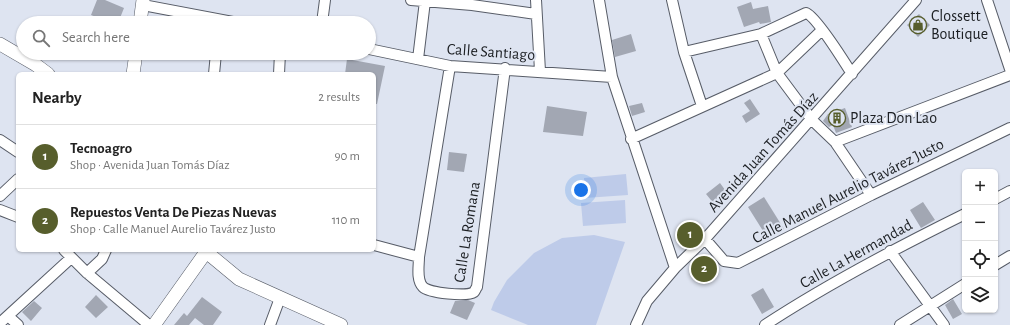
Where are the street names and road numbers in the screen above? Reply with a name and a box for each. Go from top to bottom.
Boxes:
street label: Calle Santiago [446,41,536,63]
street label: Avenida Juan Tomás Díaz [705,88,821,215]
street label: Calle Manuel Aurelio Tavárez Justo [750,136,946,246]
street label: Calle La Romana [451,180,483,284]
street label: Calle La Hermandad [797,217,915,291]

